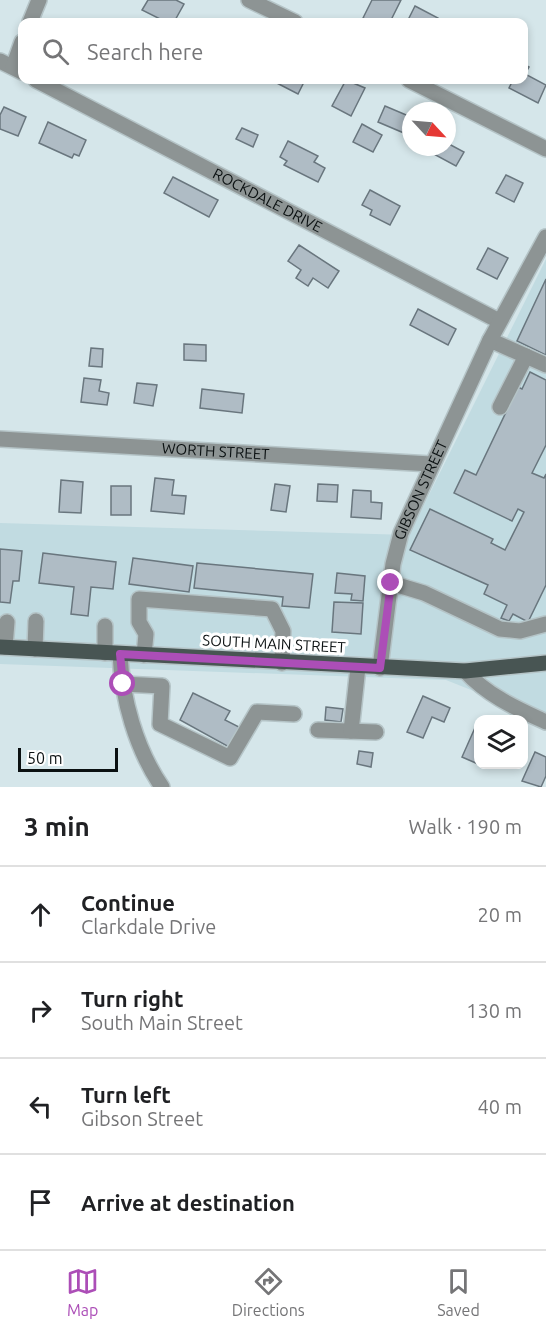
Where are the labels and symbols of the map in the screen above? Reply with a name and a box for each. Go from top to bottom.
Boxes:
north arrow [402,102,456,156]
street label: ROCKDALE DRIVE [210,165,325,235]
street label: GIBSON STREET [391,437,451,541]
street label: WORTH STREET [161,439,271,463]
route end [377,569,403,595]
street label: SOUTH MAIN STREET [202,631,347,656]
route start [109,670,135,696]
scale bar [18,745,118,772]

